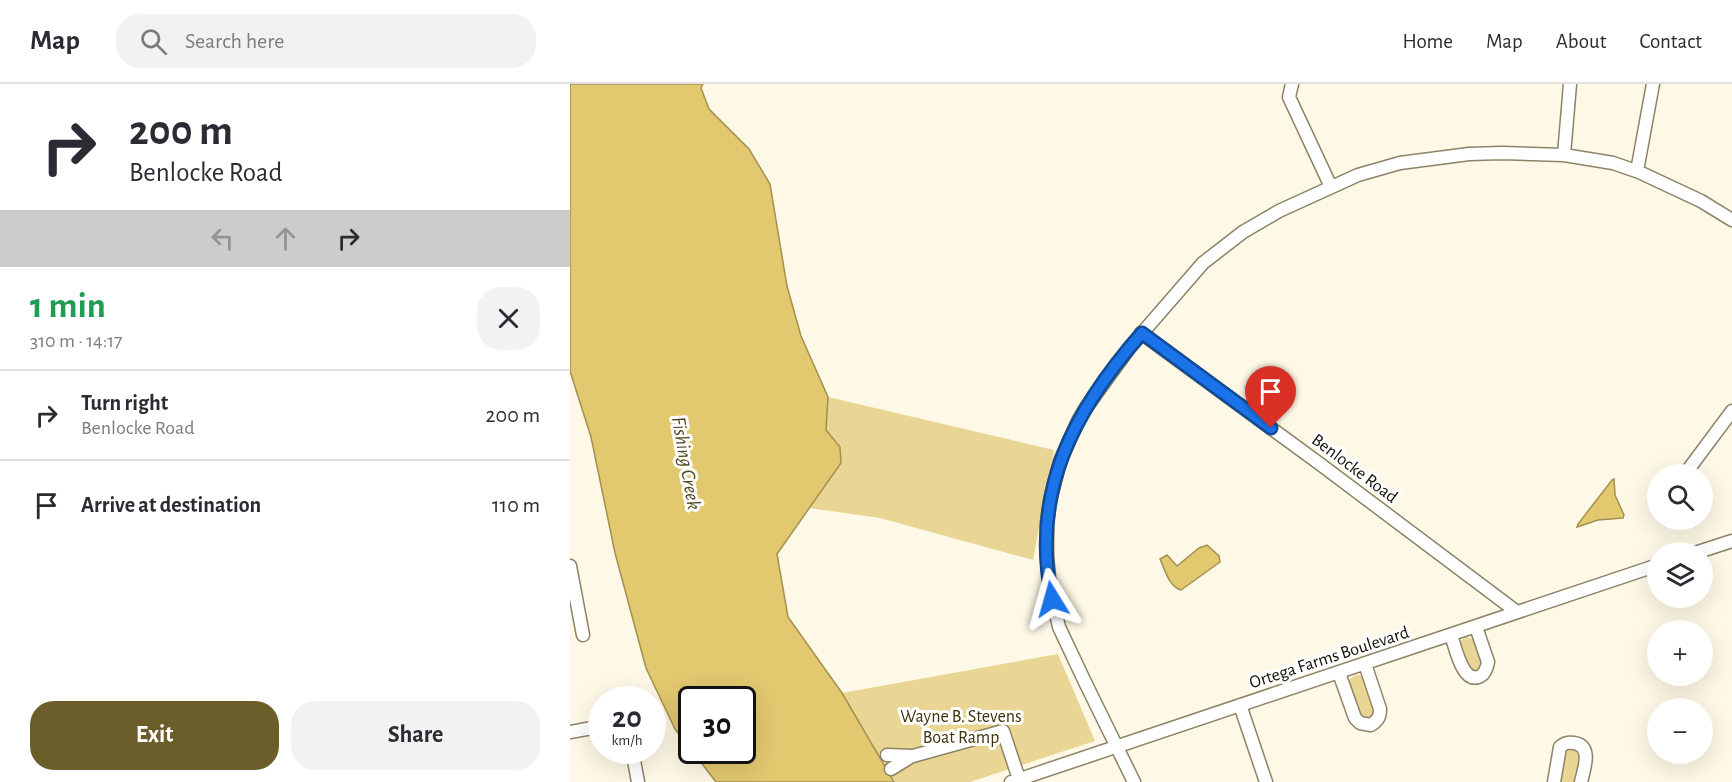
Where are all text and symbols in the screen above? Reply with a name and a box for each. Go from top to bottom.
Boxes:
search box [116,14,536,68]
icon: search [137,25,170,58]
text: Map [30,27,80,55]
text: Search here [185,30,284,52]
text: Home [1402,31,1453,52]
text: Map [1486,31,1523,52]
text: About [1556,31,1606,52]
text: Contact [1639,31,1702,52]
icon: right [30,108,108,186]
text: 200 m [129,110,233,152]
text: Benlocke Road [129,159,282,186]
icon: left [206,222,239,255]
icon: ahead [269,222,302,255]
icon: right [332,222,365,255]
button: close [477,287,540,350]
text: 1 min [30,288,106,324]
text: 310 m · 14:17 [30,331,122,351]
pin [1245,366,1296,428]
icon: arrive [1254,375,1287,408]
text: Turn right [81,392,168,414]
icon: right [30,399,63,432]
text: 200 m [486,404,540,426]
water label: Fishing Creek [668,415,704,511]
text: Benlocke Road [81,418,195,438]
street label: Benlocke Road [1308,431,1401,507]
map controls [1647,464,1713,764]
button: search [1647,464,1713,530]
icon: arrive [30,489,63,522]
text: Arrive at destination [81,494,261,516]
text: 110 m [492,494,540,516]
button: layers [1647,542,1713,608]
position arrow [1020,567,1084,631]
button: + [1647,620,1713,686]
street label: Ortega Farms Boulevard [1247,624,1411,692]
speed limit sign: 30 [678,686,756,764]
button: − [1647,698,1713,764]
button: Exit [30,701,279,770]
button: Share [291,701,540,770]
text: 20 [612,703,642,733]
park label: Wayne B. Stevens Boat Ramp [900,708,1022,747]
text: km/h [612,733,642,748]

